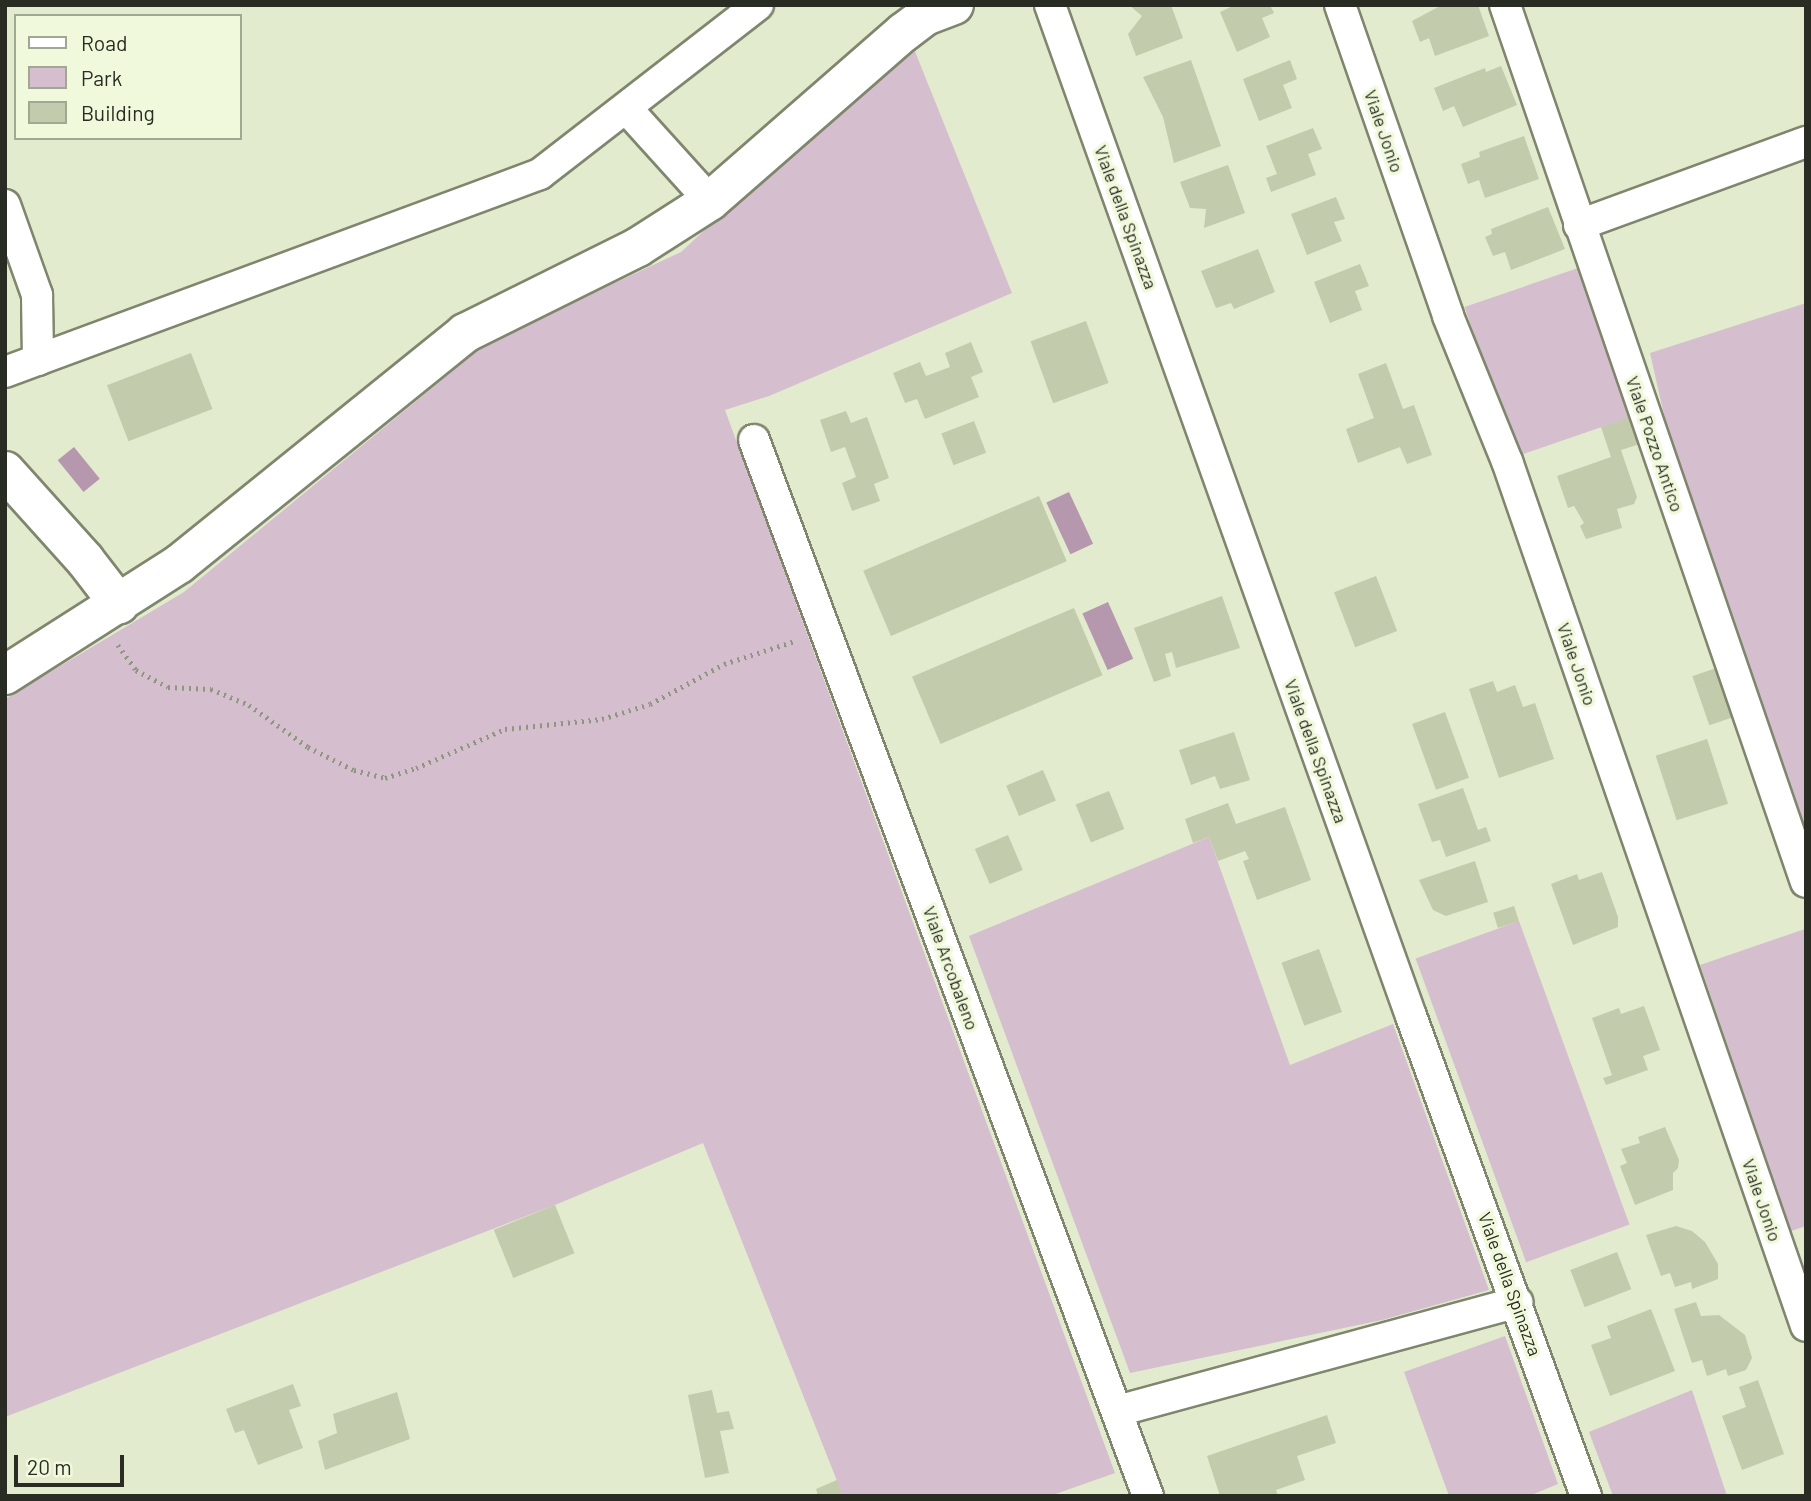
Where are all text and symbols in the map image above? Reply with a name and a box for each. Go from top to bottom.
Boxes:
legend [14,14,242,140]
text: Road [81,30,127,55]
text: Park [81,65,122,90]
street label: Viale Jonio [1360,87,1408,175]
text: Building [81,100,155,125]
street label: Viale della Spinazza [1090,142,1162,292]
street label: Viale Pozzo Antico [1622,373,1688,515]
street label: Viale Jonio [1553,620,1601,708]
street label: Viale della Spinazza [1280,676,1352,826]
street label: Viale Arcobaleno [919,903,983,1033]
street label: Viale Jonio [1738,1156,1786,1244]
street label: Viale della Spinazza [1474,1209,1546,1359]
scale bar [18,1442,128,1486]
text: 20 m [27,1454,72,1479]

